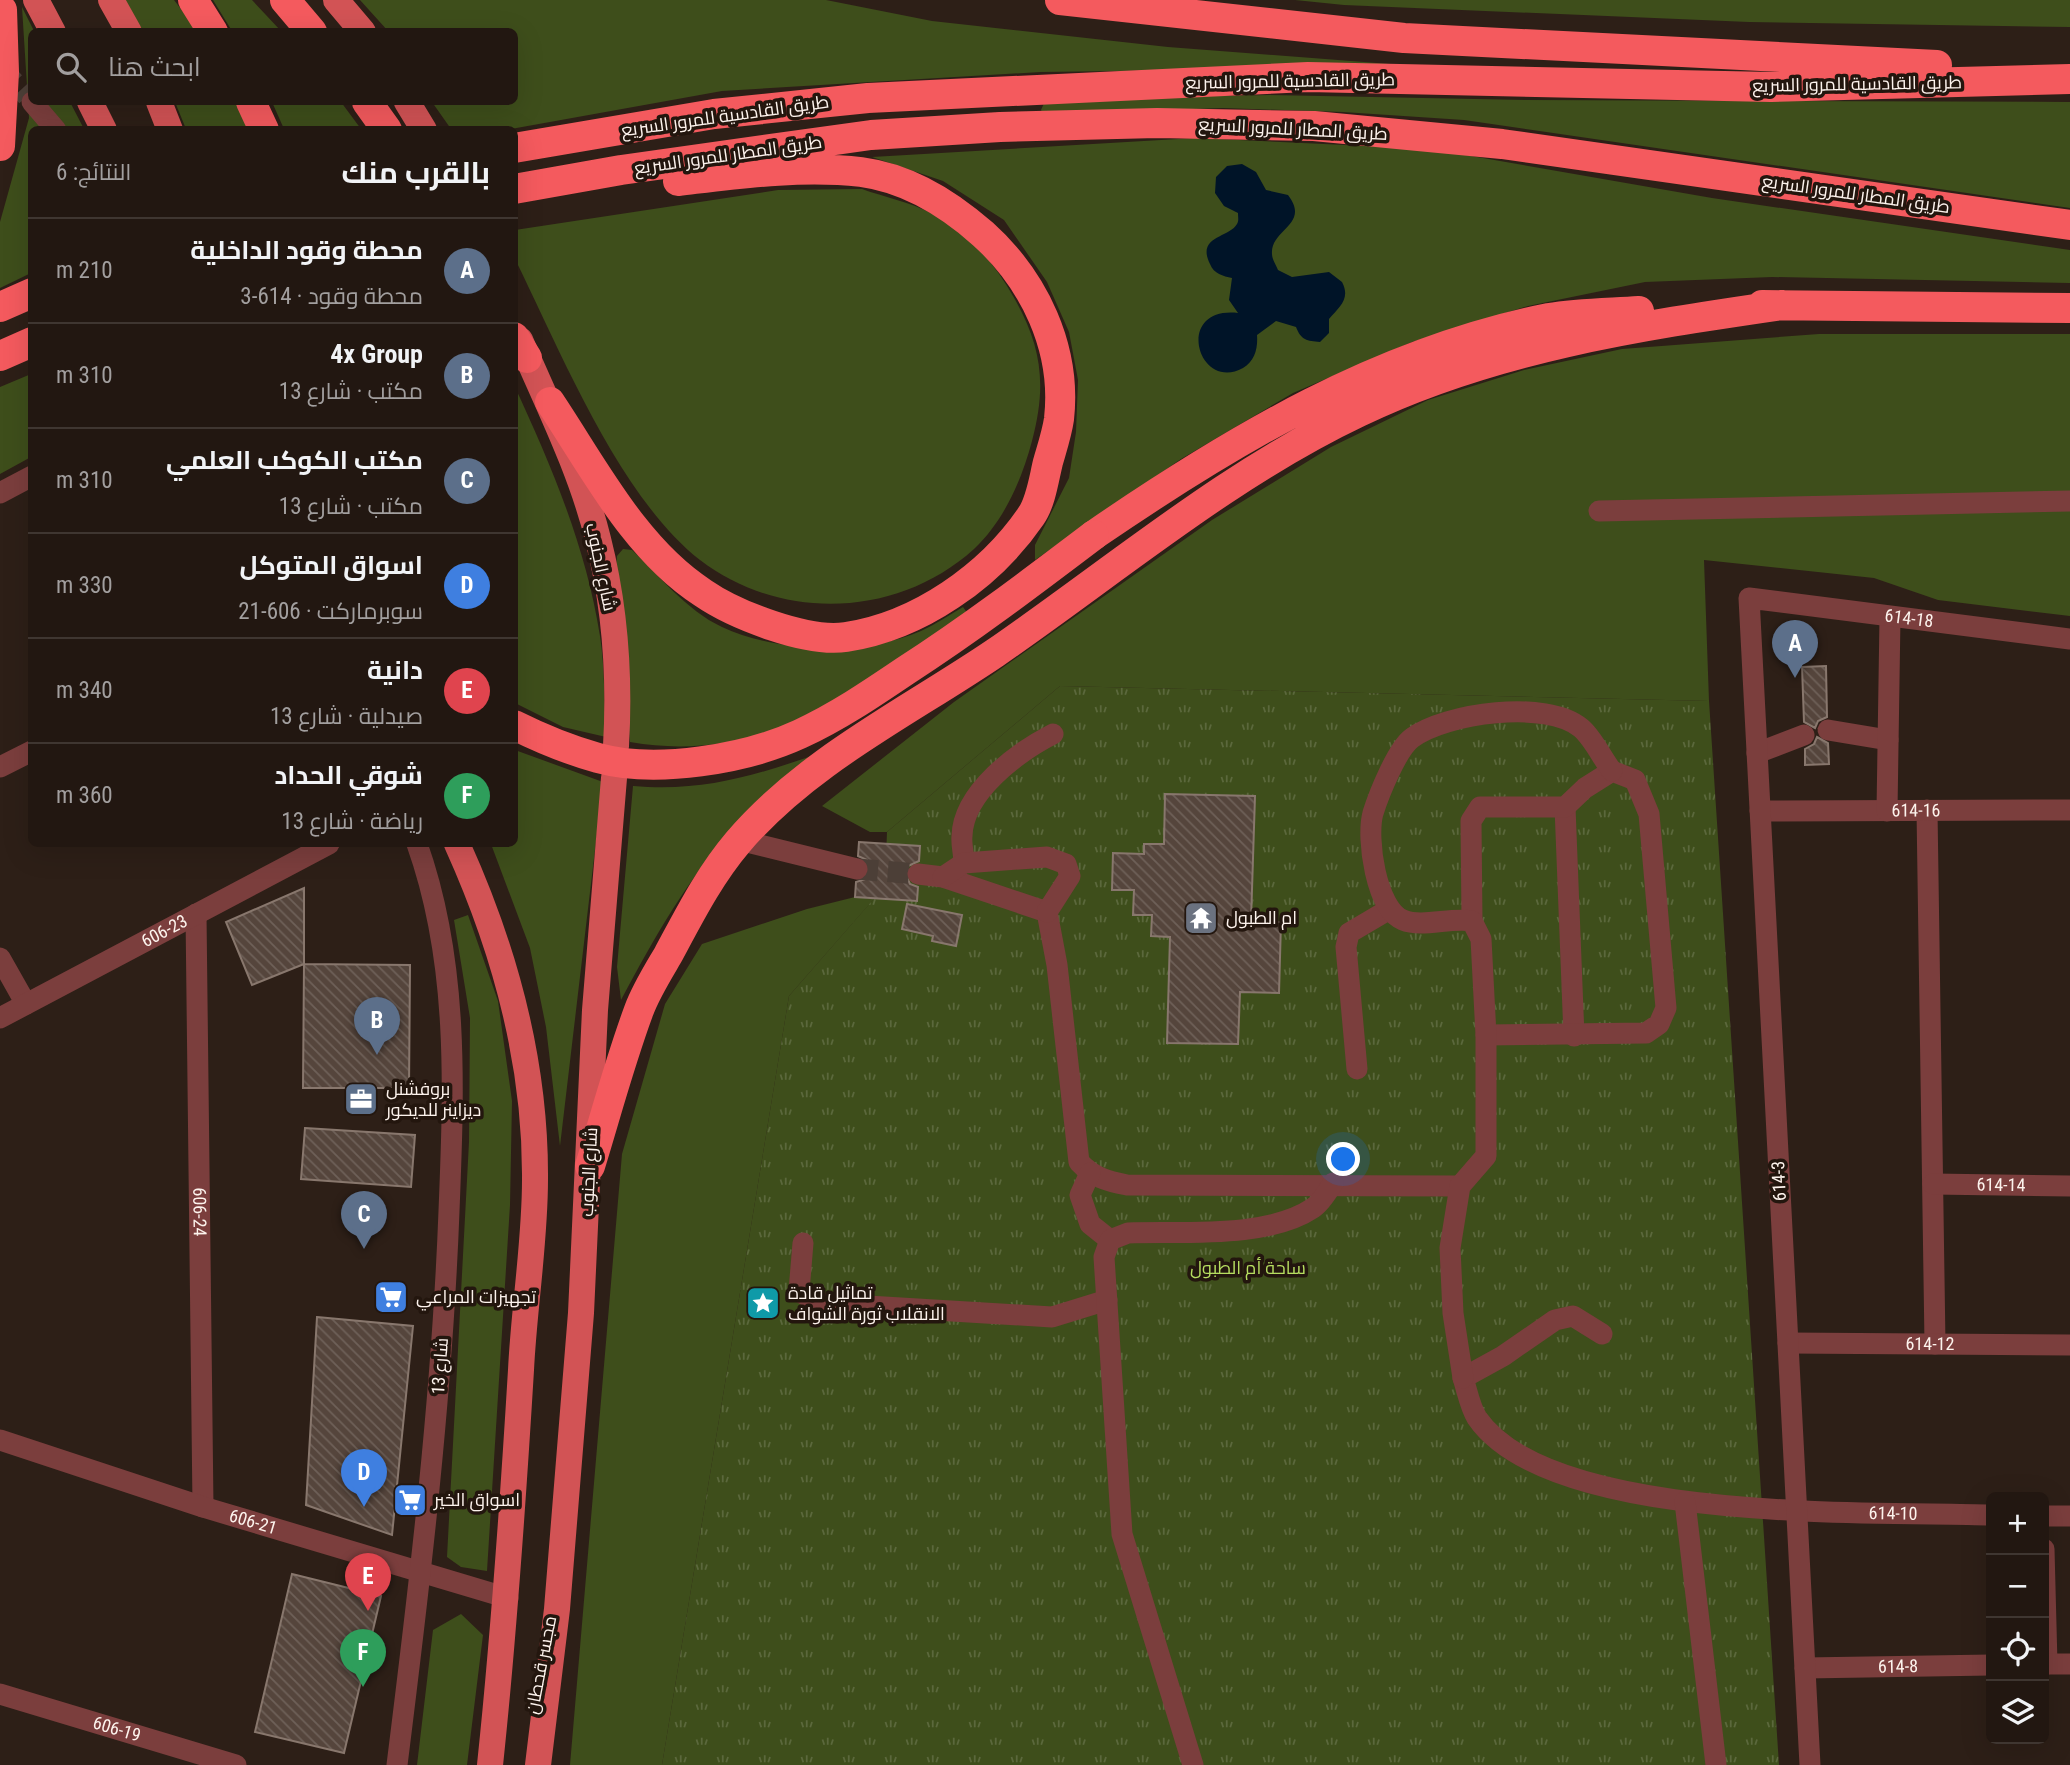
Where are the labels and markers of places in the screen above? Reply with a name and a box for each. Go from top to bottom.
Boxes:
pin: A [1772,620,1818,678]
temple icon: ام الطبول [1182,899,1220,937]
place label: ام الطبول [1226,907,1297,930]
pin: B [354,997,400,1055]
place label: بروفشنل ديزاينر للديكور [385,1078,481,1121]
office icon: بروفشنل ديزاينر للديكور [342,1080,380,1118]
pin: C [341,1191,387,1249]
supermarket icon: تجهيزات المراعي [372,1278,410,1316]
place label: تماثيل قادة الانقلاب ثورة الشواف [788,1282,945,1325]
place icon: تماثيل قادة الانقلاب ثورة الشواف [744,1284,782,1322]
place label: تجهيزات المراعي [416,1286,536,1311]
pin: D [341,1449,387,1507]
supermarket icon: اسواق الخير [391,1481,429,1519]
place label: اسواق الخير [433,1489,520,1512]
pin: E [345,1553,391,1611]
pin: F [340,1629,386,1687]

